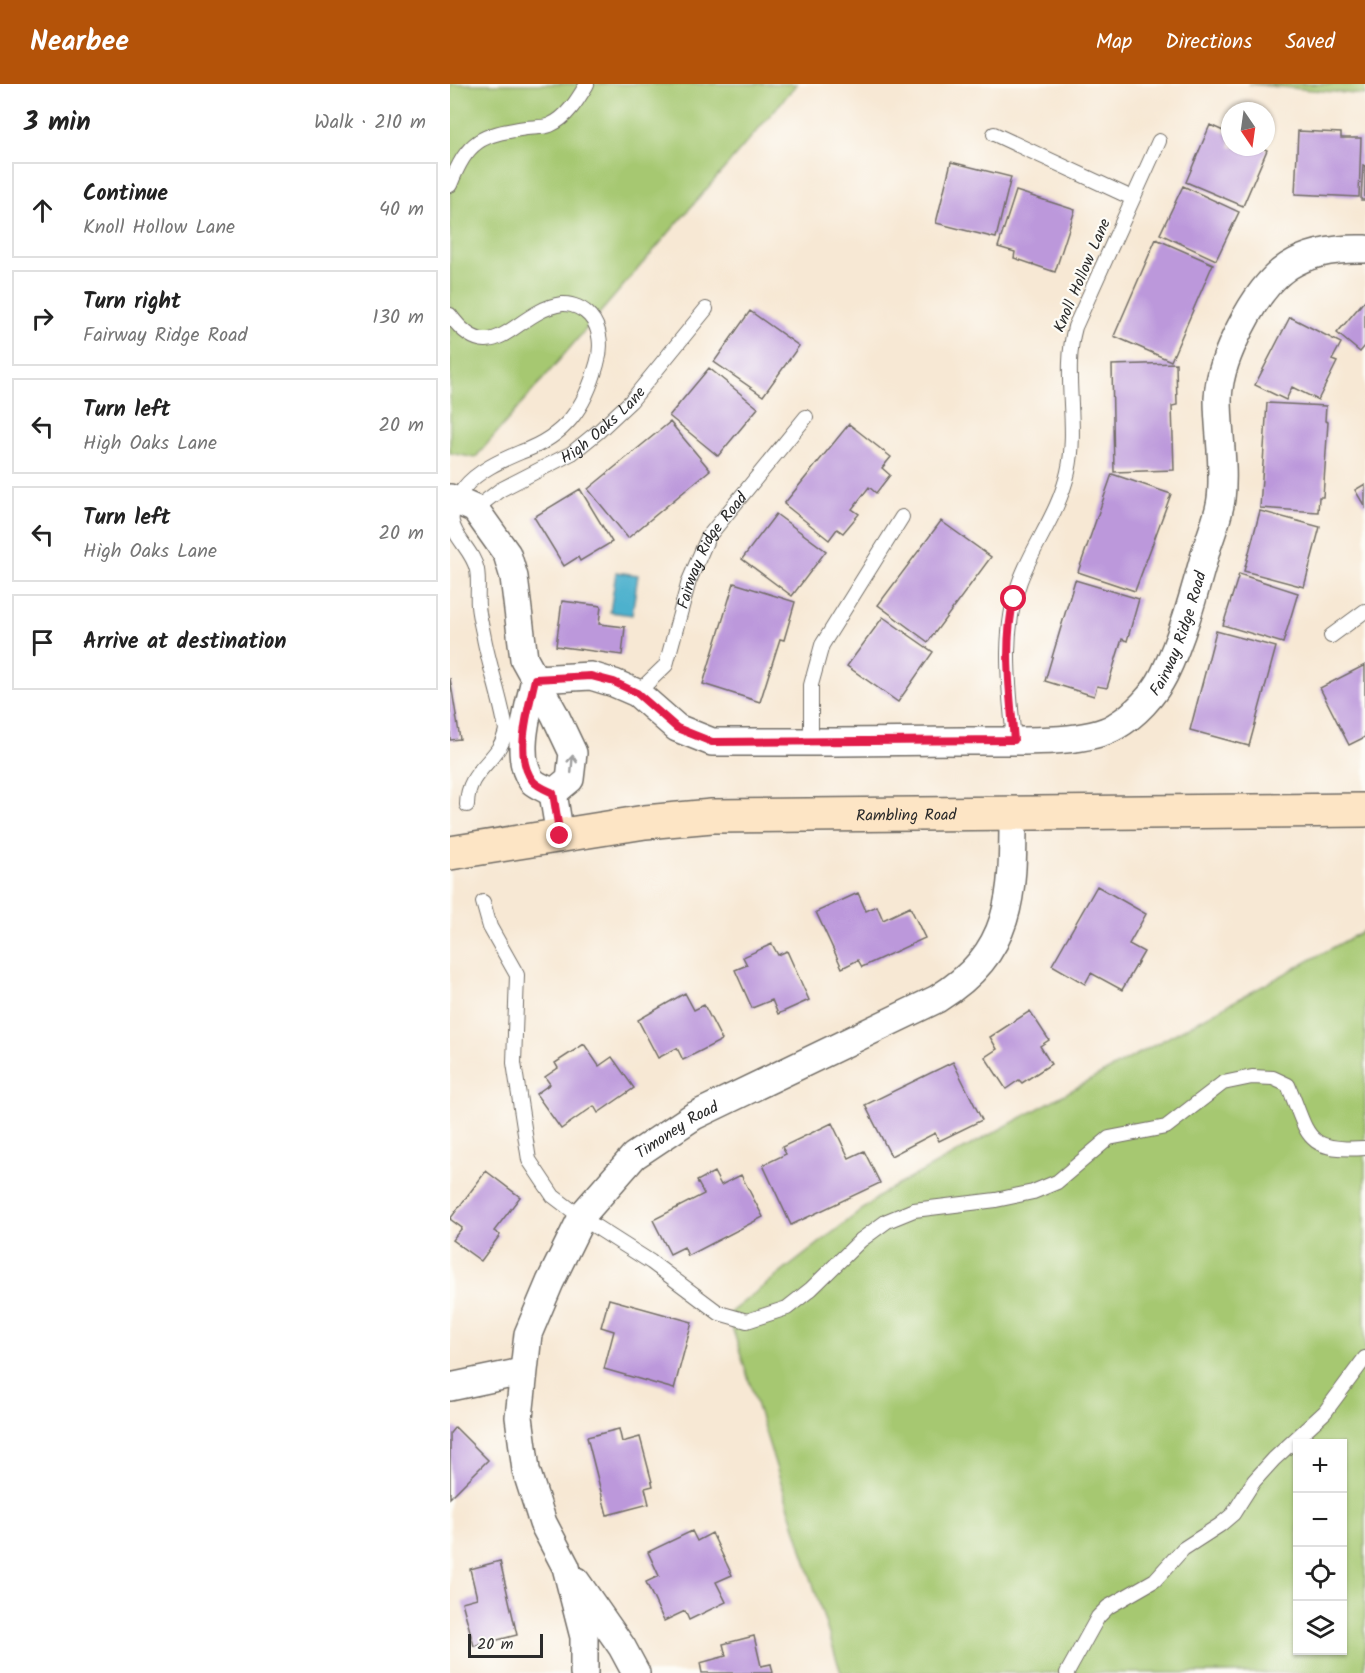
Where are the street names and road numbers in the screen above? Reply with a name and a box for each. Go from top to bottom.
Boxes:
street label: Knoll Hollow Lane [1047,215,1118,336]
street label: High Oaks Lane [556,381,652,471]
street label: Fairway Ridge Road [671,486,755,612]
street label: Fairway Ridge Road [1143,568,1214,702]
street label: Rambling Road [856,803,958,829]
street label: Timoney Road [631,1095,724,1166]

